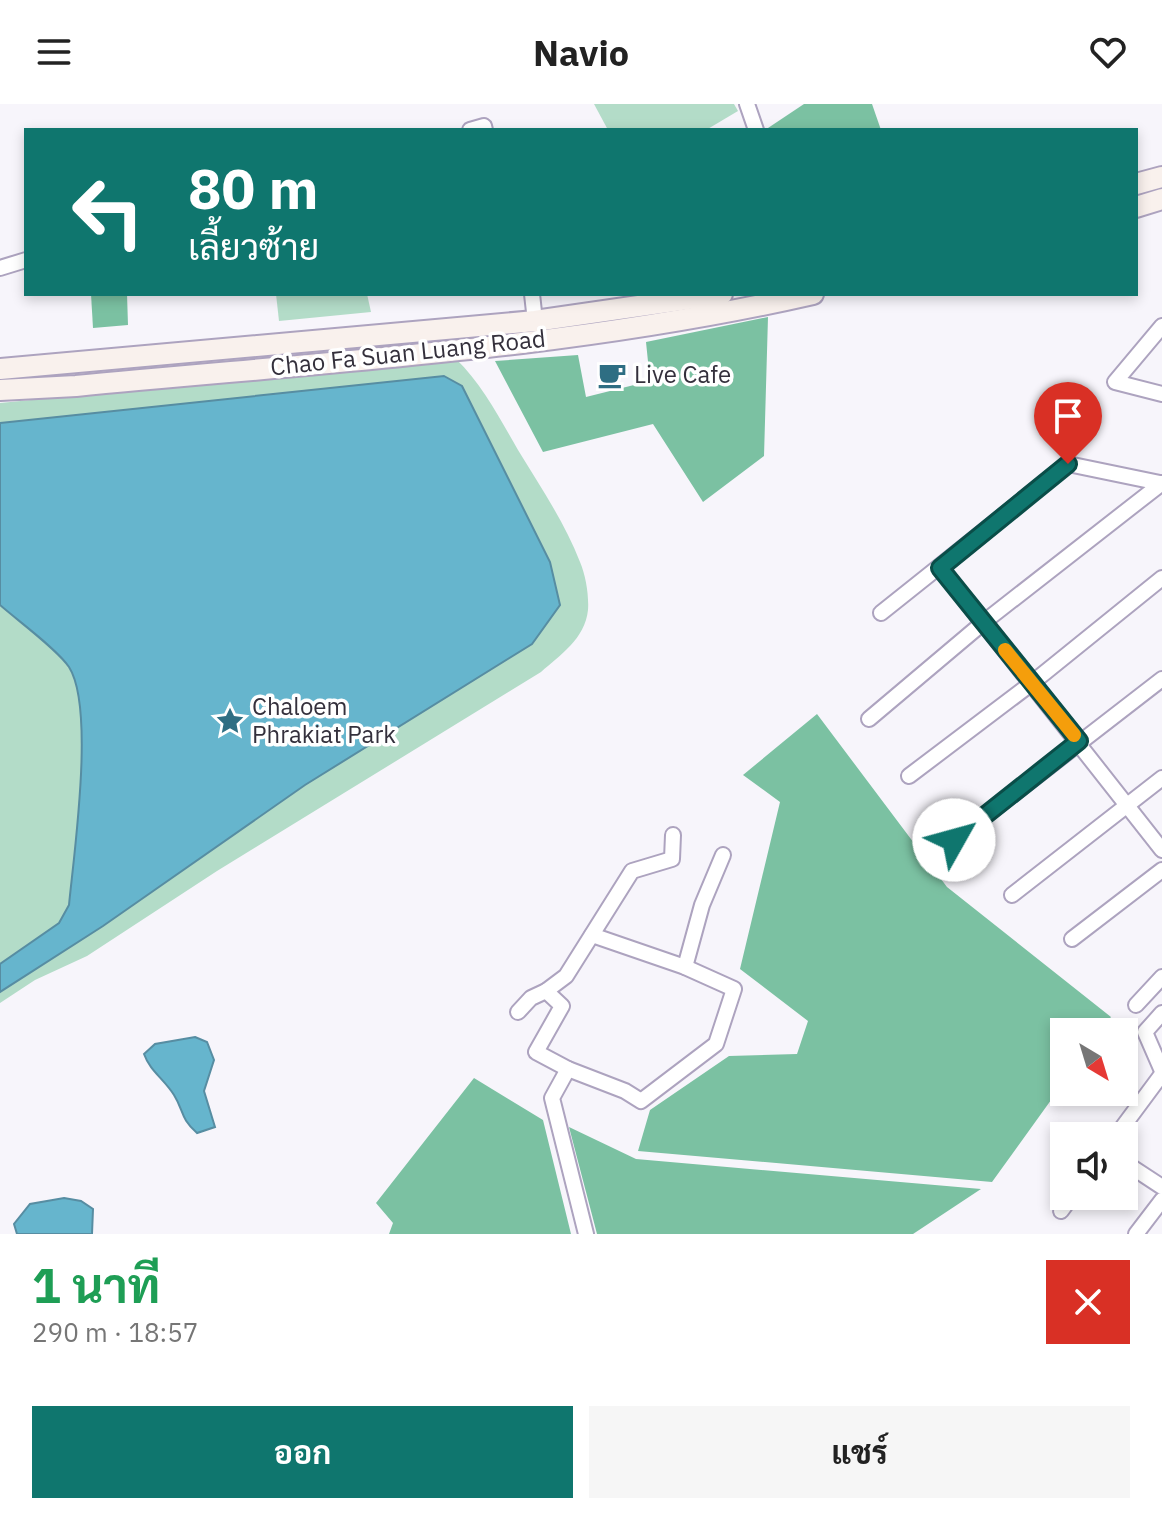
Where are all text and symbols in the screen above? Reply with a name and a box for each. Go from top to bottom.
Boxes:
text: Navio [533,29,629,76]
icon: menu [32,30,76,74]
icon: heart [1086,30,1130,74]
text: 80 m [188,152,318,224]
icon: left [56,160,160,264]
text: เลี้ยวซ้าย [188,223,319,270]
street label: Chao Fa Suan Luang Road [269,322,547,382]
place label: Live Cafe [634,358,731,390]
cafe icon: Live Cafe [597,360,627,390]
pin [1034,382,1102,464]
icon: arrive [1046,394,1090,438]
place label: Chaloem Phrakiat Park [252,690,396,750]
place icon: Chaloem Phrakiat Park [215,706,245,736]
position arrow [912,798,996,882]
north arrow [1050,1018,1138,1106]
map controls [1050,1018,1138,1210]
button: sound [1050,1122,1138,1210]
text: 1 นาที [32,1254,160,1316]
button: close [1046,1260,1130,1344]
text: 290 m · 18:57 [32,1315,198,1349]
button: ออก [32,1406,573,1498]
button: แชร์ [589,1406,1130,1498]

